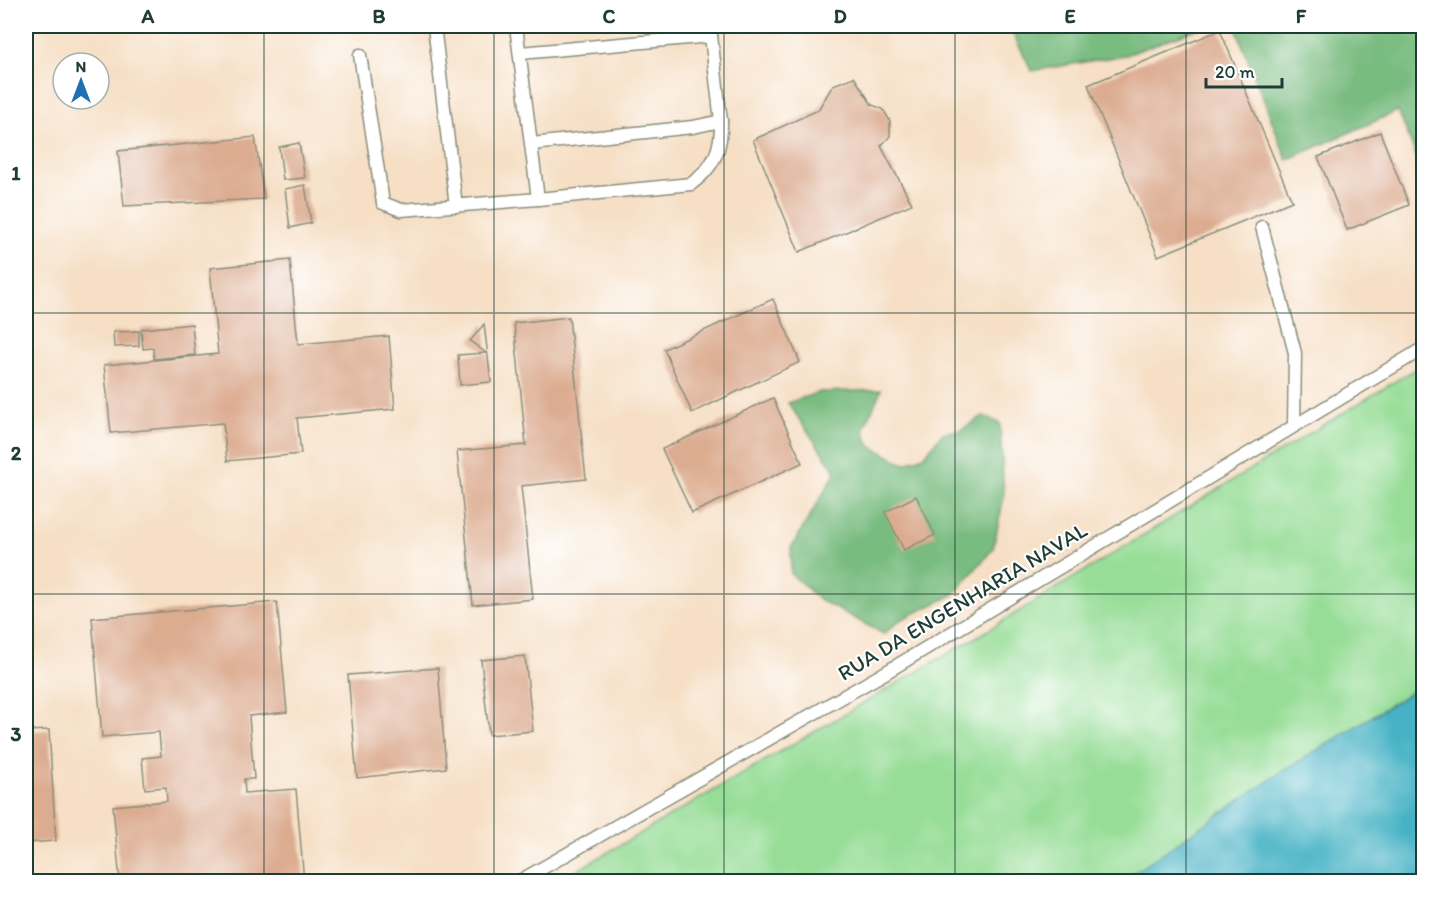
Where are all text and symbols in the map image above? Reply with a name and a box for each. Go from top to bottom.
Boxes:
text: A [141,4,155,28]
text: B [373,4,386,28]
text: C [603,4,616,28]
text: D [833,4,847,28]
text: E [1064,4,1076,28]
text: F [1296,4,1307,28]
north arrow [51,51,111,111]
scale bar [1206,51,1282,89]
text: N [76,57,86,76]
text: 20 m [1215,61,1255,83]
text: 1 [11,161,21,185]
text: 2 [11,441,22,465]
street label: RUA DA ENGENHARIA NAVAL [833,516,1092,687]
text: 3 [11,722,22,746]

